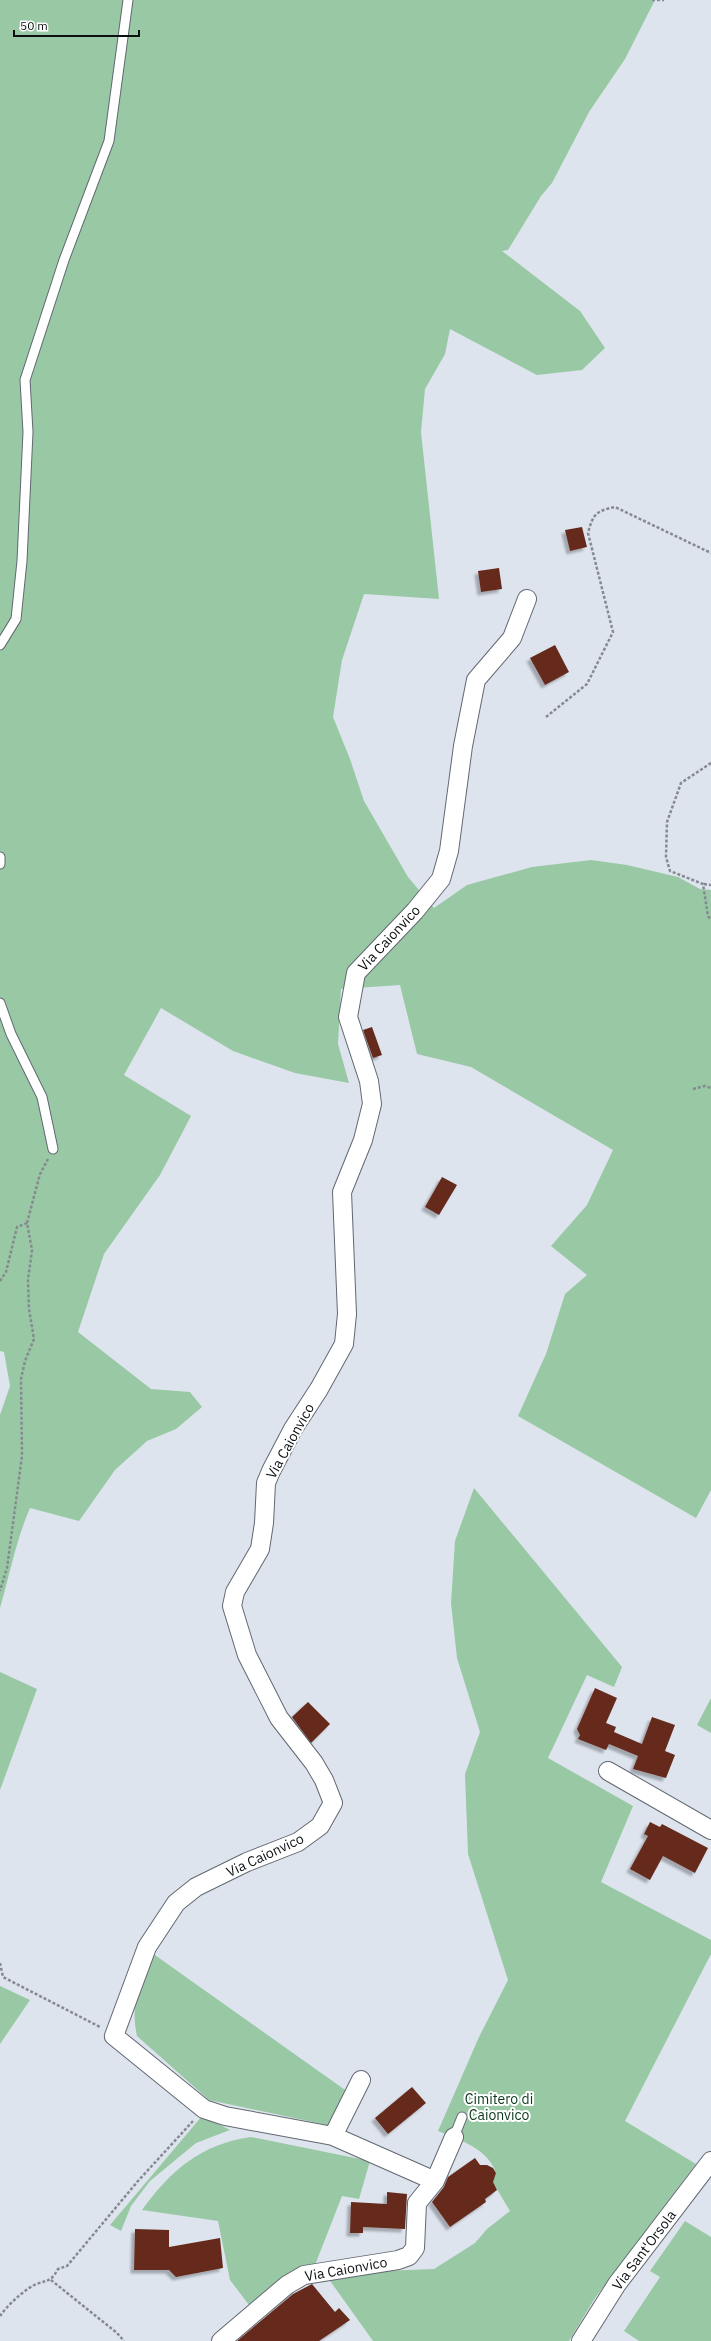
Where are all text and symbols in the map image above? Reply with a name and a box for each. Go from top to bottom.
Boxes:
scale bar [14,12,139,38]
text: 50 m [20,18,48,33]
street label: Via Caionvico [354,901,424,975]
street label: Via Caionvico [262,1400,318,1482]
street label: Via Caionvico [223,1829,307,1881]
park label: Cimitero di Caionvico [465,2090,533,2124]
street label: Via Sant'Orsola [608,2206,680,2294]
street label: Via Caionvico [303,2253,389,2285]

